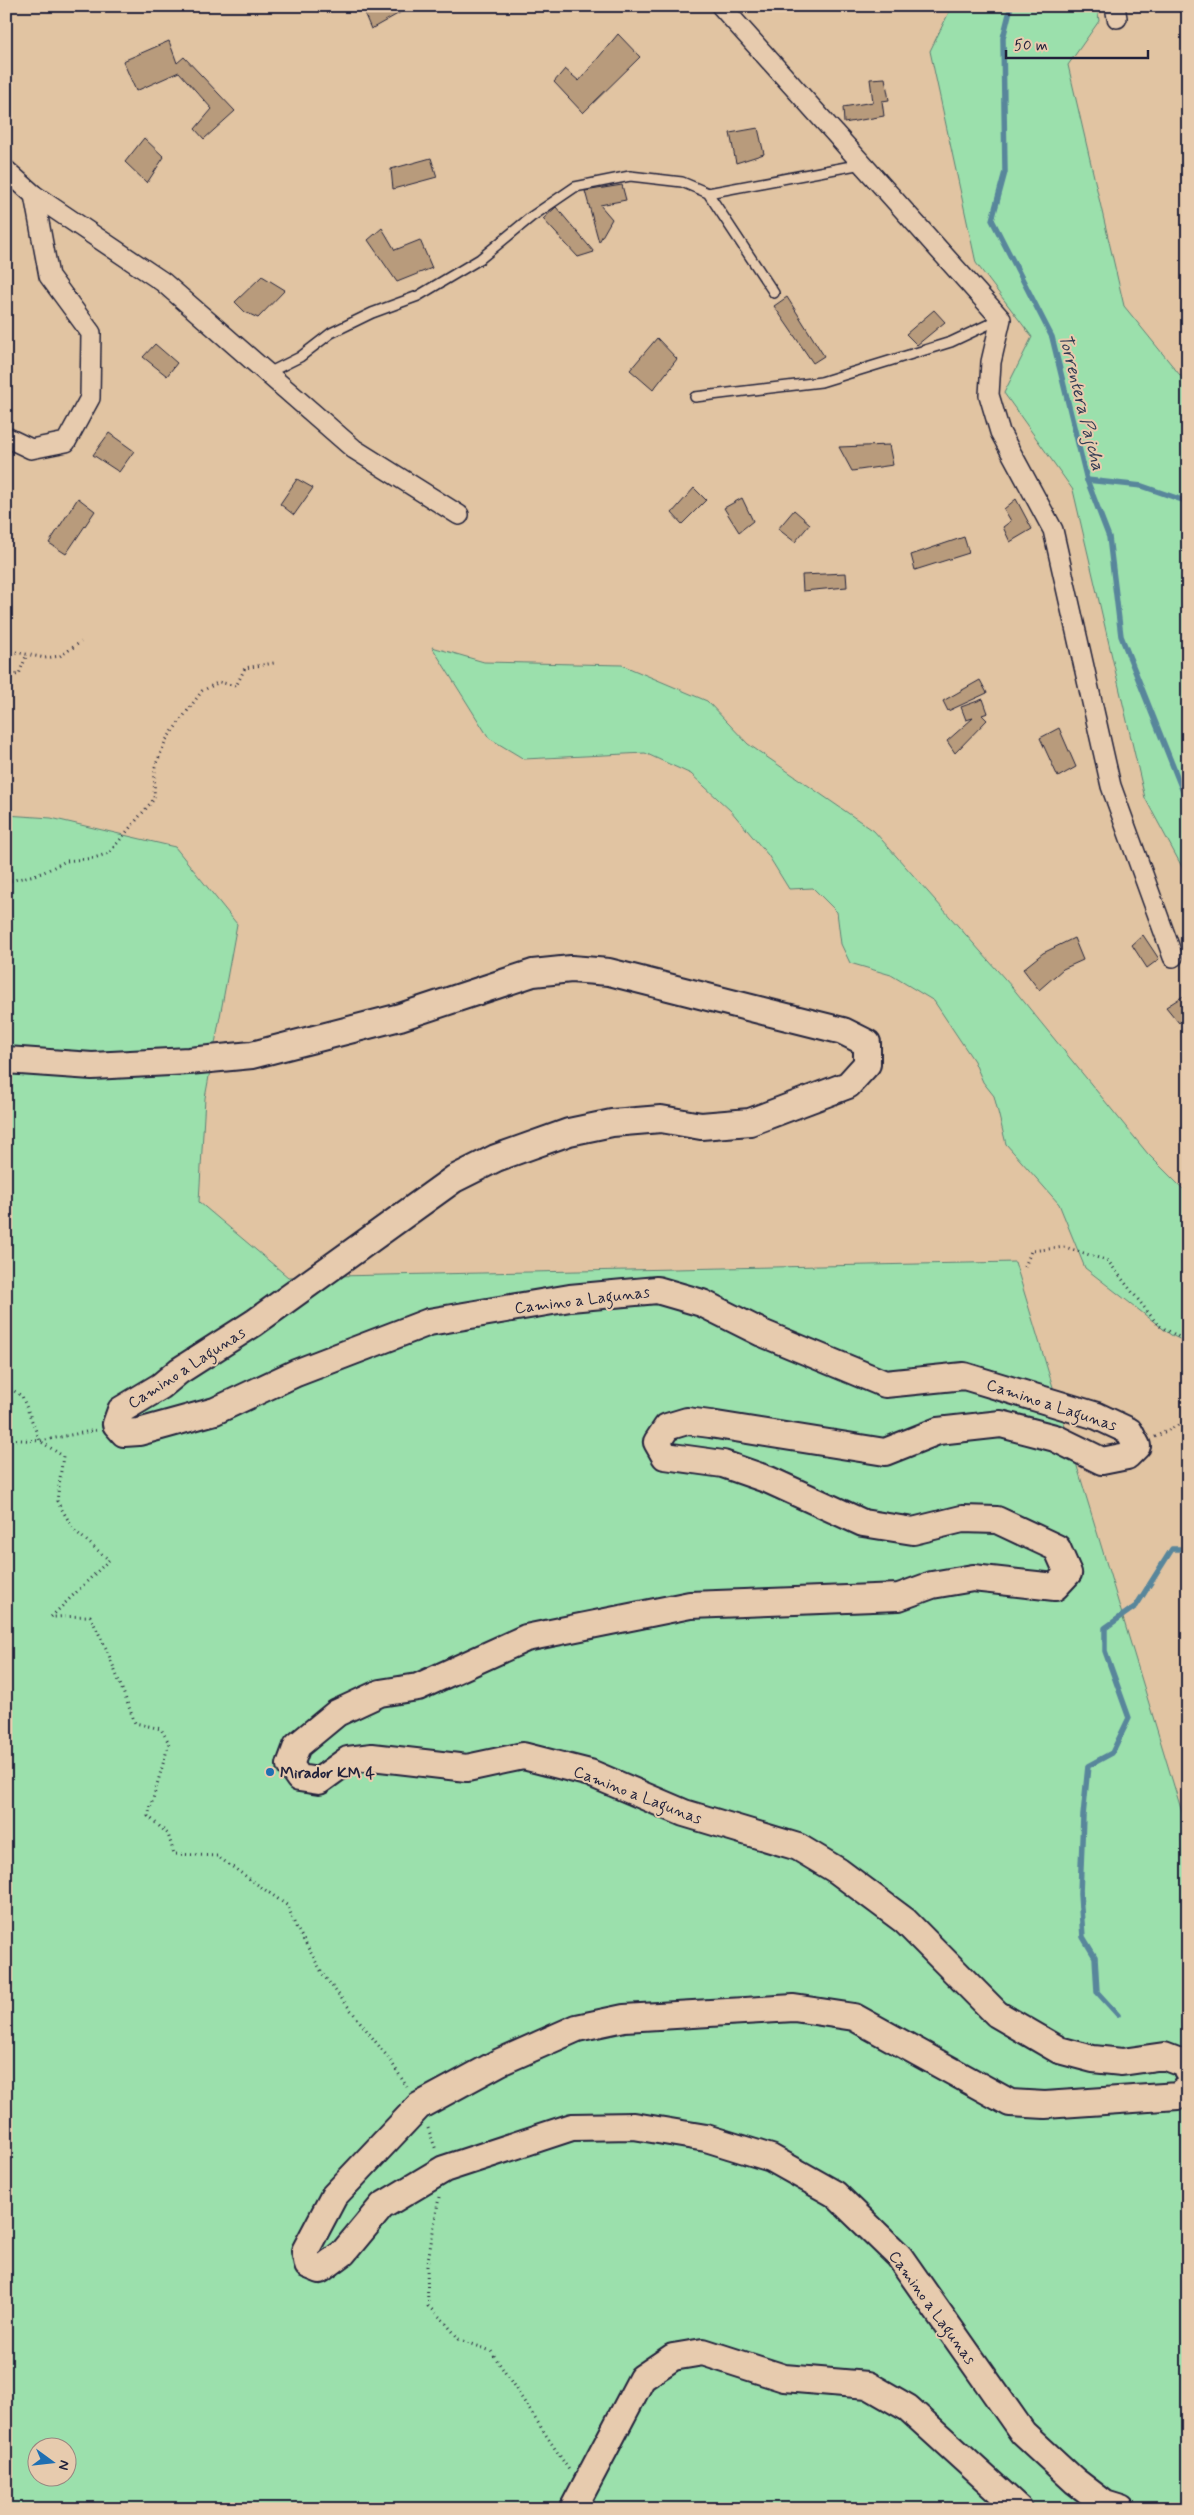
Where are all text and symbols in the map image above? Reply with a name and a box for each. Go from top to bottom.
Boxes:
scale bar [1006,28,1149,60]
text: 50 m [1014,36,1048,56]
water label: Torrentera Pajcha [1052,331,1110,473]
street label: Camino a Lagunas [513,1282,651,1320]
street label: Camino a Lagunas [124,1322,250,1415]
street label: Camino a Lagunas [983,1374,1119,1437]
street label: Camino a Lagunas [570,1761,705,1830]
place label: Mirador KM 4 [280,1763,375,1784]
marker: Mirador KM 4 [264,1766,276,1778]
street label: Camino a Lagunas [883,2247,980,2370]
north arrow [28,2438,78,2488]
text: N [54,2458,73,2472]

